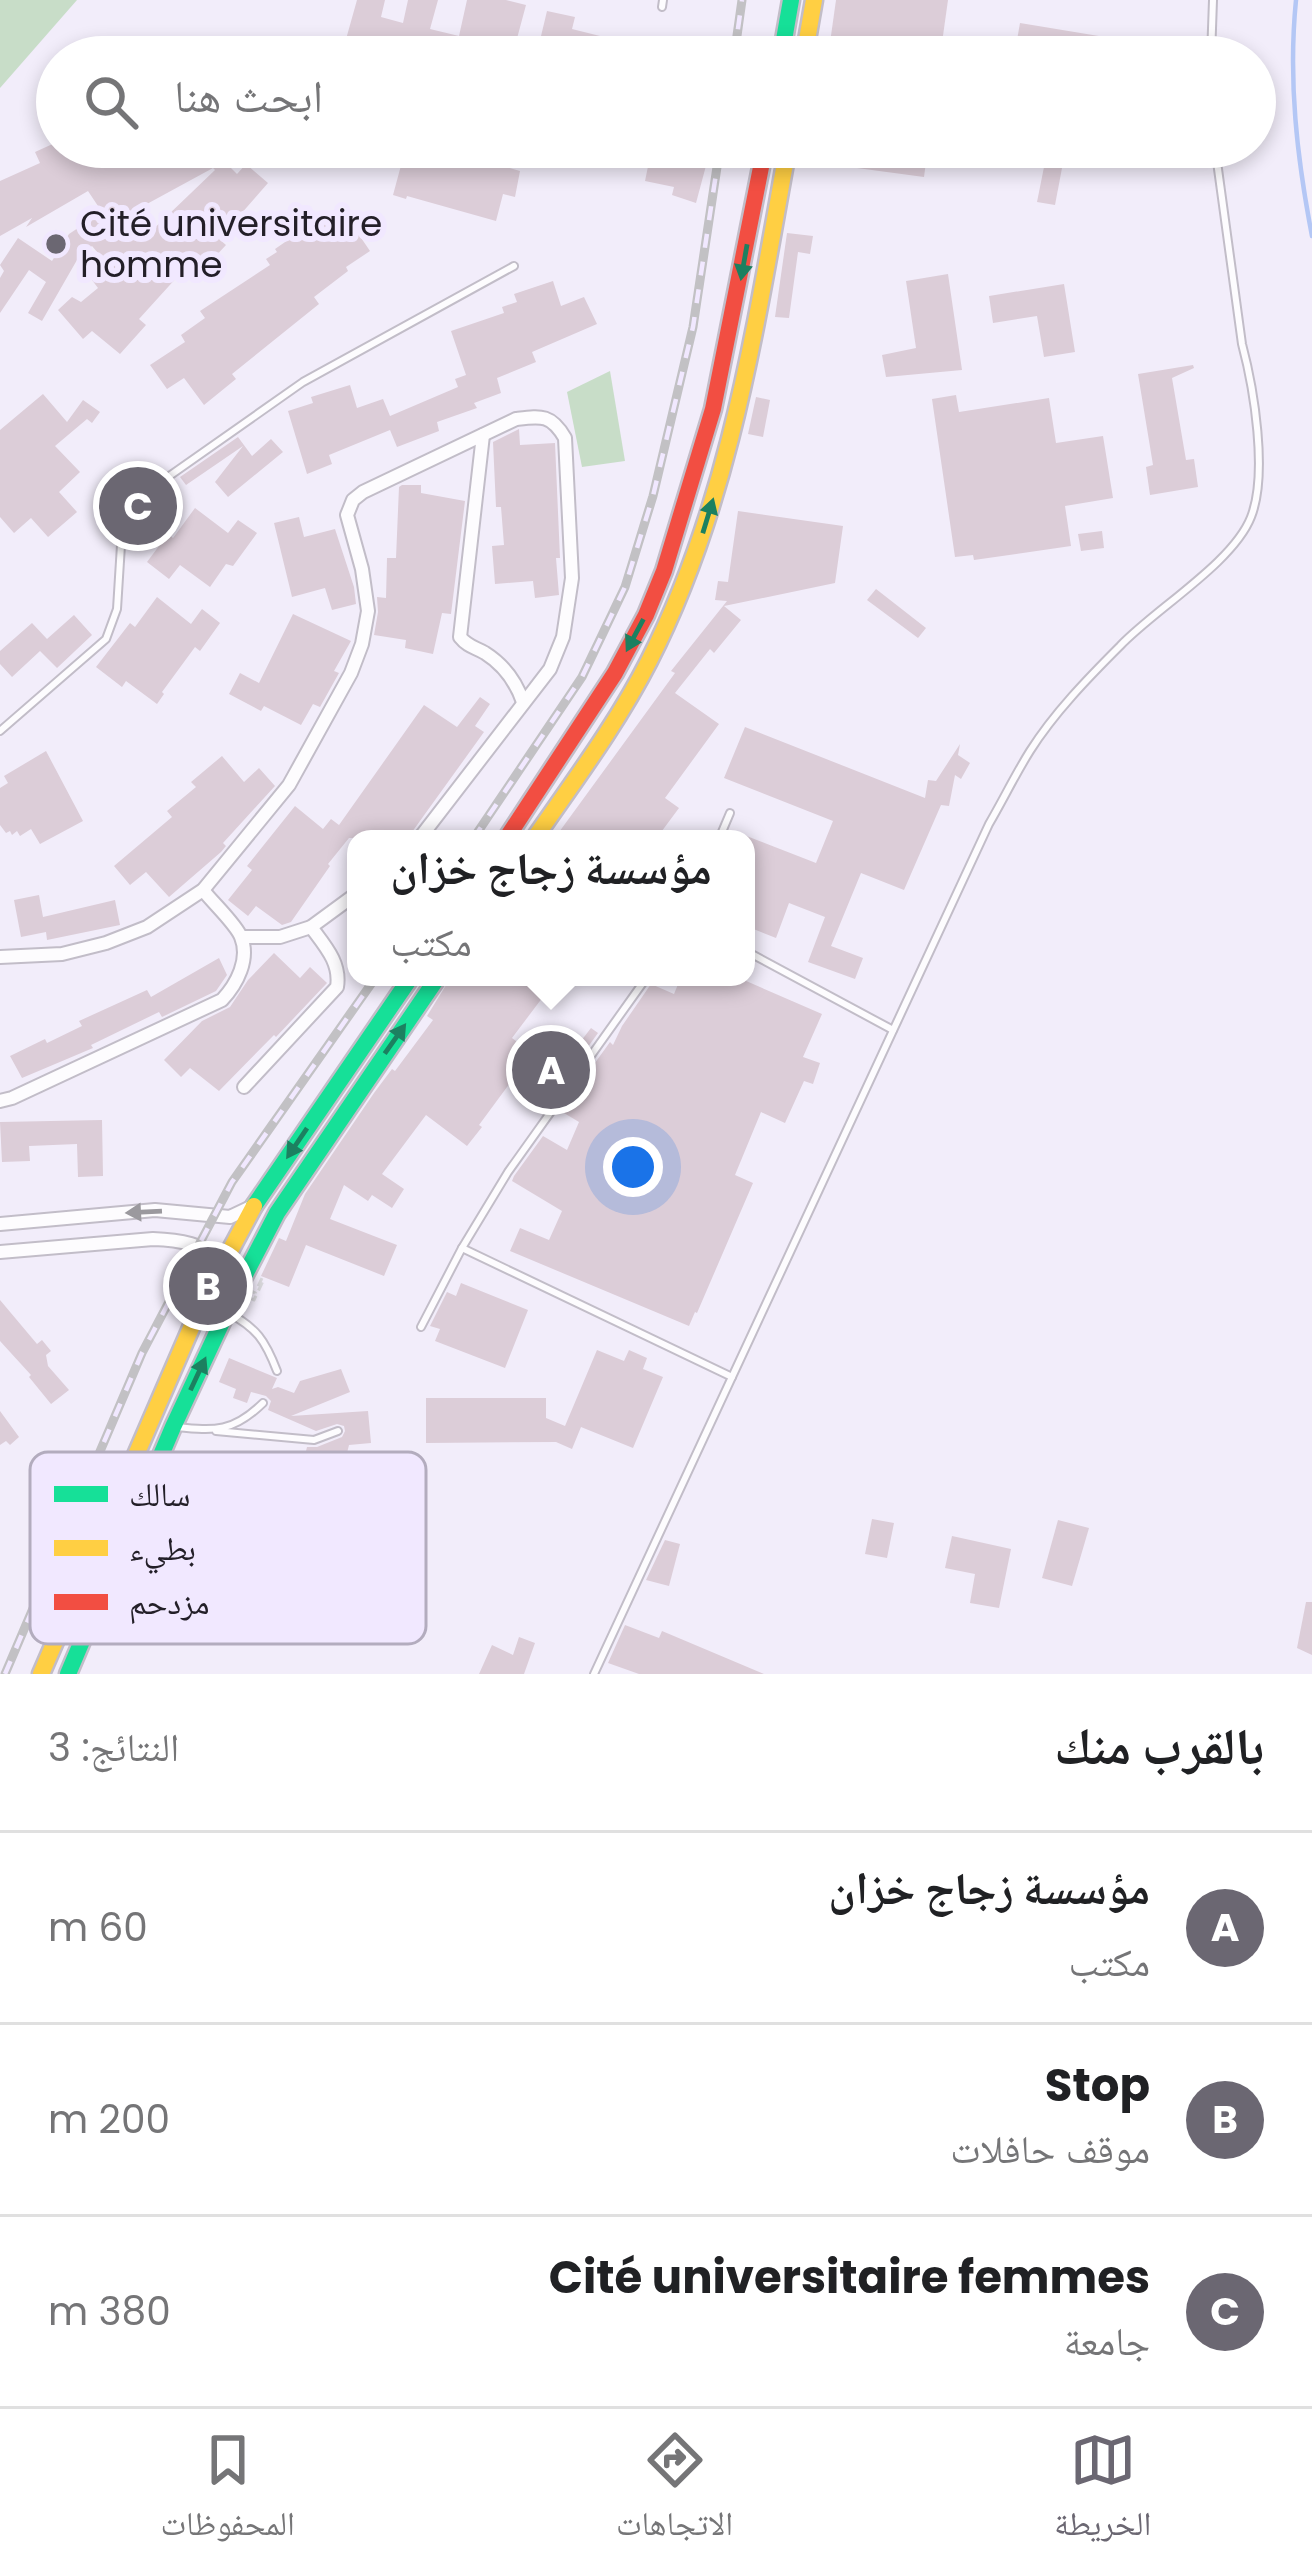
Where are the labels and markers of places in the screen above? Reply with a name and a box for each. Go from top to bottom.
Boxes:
place label: Cité universitaire homme [80,198,382,290]
marker: Cité universitaire homme [43,231,69,257]
pin: C [99,461,177,551]
pin: A [512,1025,590,1115]
pin: B [169,1241,247,1331]

